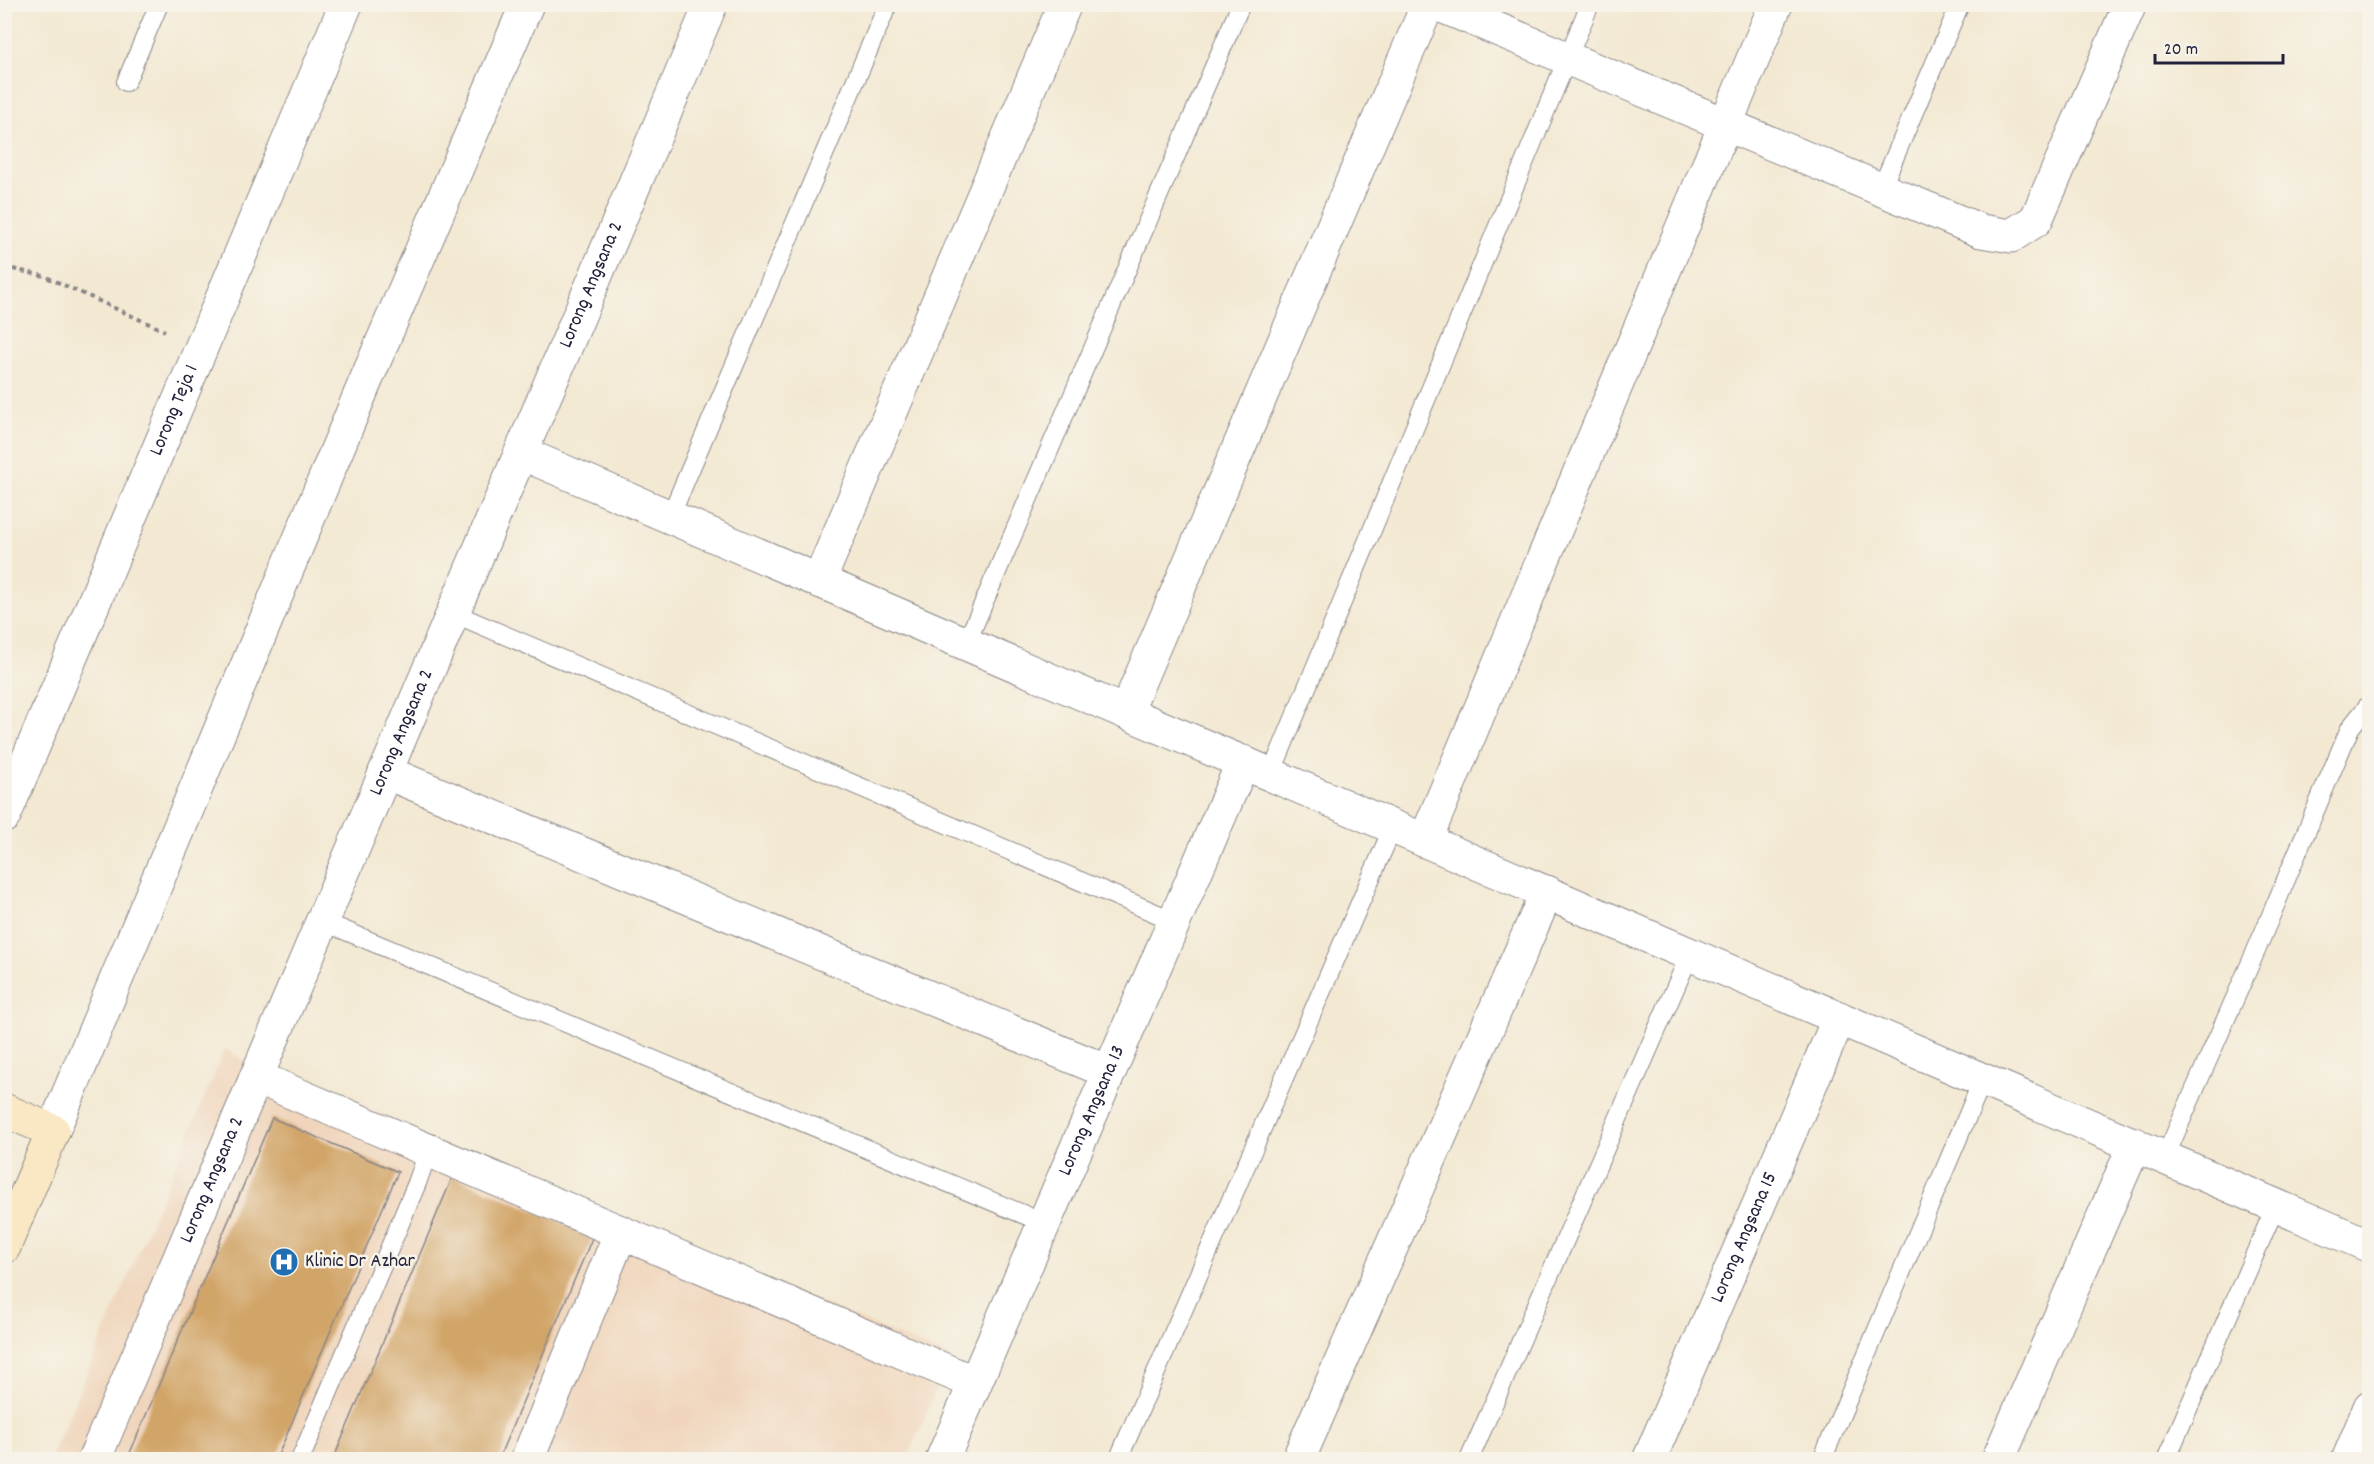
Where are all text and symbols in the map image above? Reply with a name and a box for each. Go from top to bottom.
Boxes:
scale bar [2155,27,2282,65]
text: 20 m [2164,38,2198,63]
street label: Lorong Angsana 2 [553,218,631,353]
street label: Lorong Teja 1 [143,361,206,460]
street label: Lorong Angsana 2 [363,665,441,800]
street label: Lorong Angsana 13 [1052,1042,1133,1181]
street label: Lorong Angsana 2 [173,1113,252,1248]
street label: Lorong Angsana 15 [1704,1168,1785,1307]
hospital icon: Klinic Dr Azhar [268,1246,300,1278]
place label: Klinic Dr Azhar [305,1248,416,1276]

